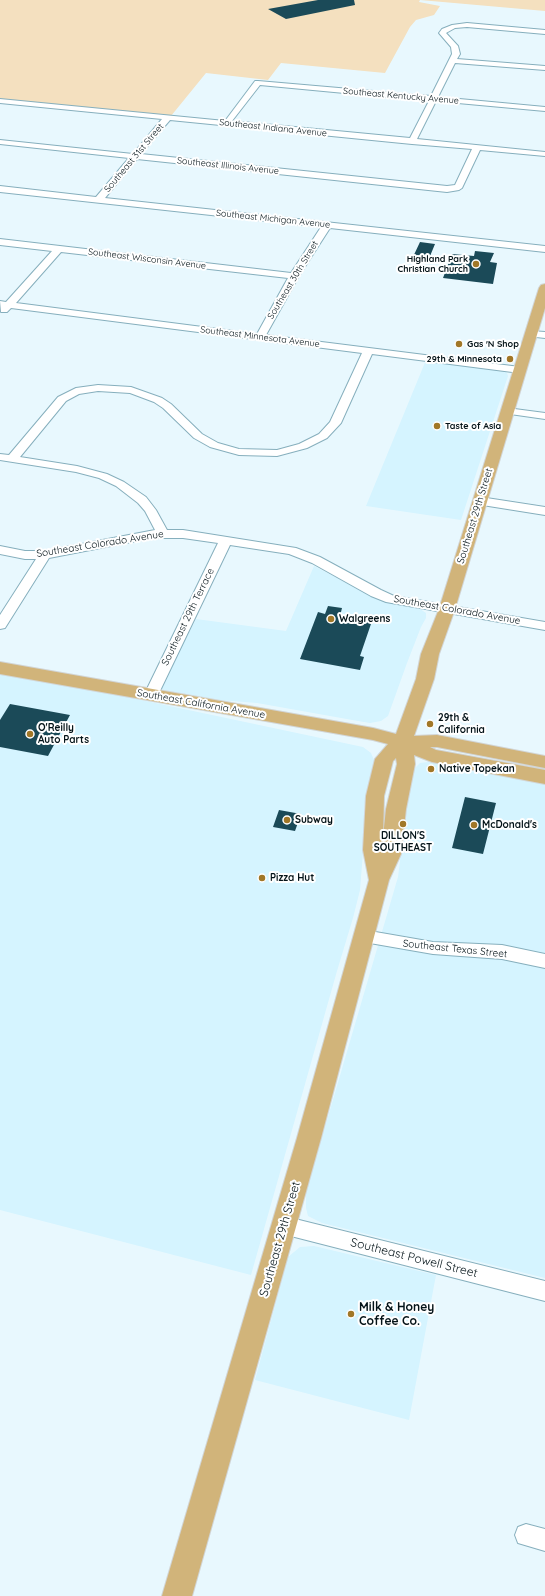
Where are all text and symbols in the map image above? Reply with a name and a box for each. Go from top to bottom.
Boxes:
street label: Southeast Kentucky Avenue [343,86,459,106]
street label: Southeast Indiana Avenue [219,117,327,139]
street label: Southeast 31st Street [102,121,166,195]
street label: Southeast Illinois Avenue [177,155,279,177]
street label: Southeast Michigan Avenue [215,208,331,230]
street label: Southeast 30th Street [265,239,321,321]
street label: Southeast Wisconsin Avenue [87,246,207,272]
place label: Highland Park Christian Church [398,254,468,275]
marker: Highland Park Christian Church [471,259,481,269]
street label: Southeast Minnesota Avenue [200,324,320,350]
marker: Gas 'N Shop [454,339,464,349]
place label: Gas 'N Shop [467,339,519,349]
place label: 29th & Minnesota [427,354,502,364]
marker: 29th & Minnesota [505,354,515,364]
marker: Taste of Asia [432,421,442,431]
place label: Taste of Asia [445,421,501,431]
street label: Southeast 29th Street [455,467,495,565]
street label: Southeast Colorado Avenue [36,528,164,560]
street label: Southeast 29th Terrace [159,566,217,668]
street label: Southeast Colorado Avenue [393,593,521,627]
place label: Walgreens [339,613,390,625]
marker: Walgreens [326,614,336,624]
street label: Southeast California Avenue [136,687,266,721]
place label: 29th & California [438,712,485,736]
marker: 29th & California [425,719,435,729]
place label: O'Reilly Auto Parts [38,722,89,746]
marker: O'Reilly Auto Parts [25,729,35,739]
place label: Native Topekan [439,763,515,775]
marker: Native Topekan [426,764,436,774]
place label: Subway [295,814,333,826]
marker: Subway [282,815,292,825]
marker: DILLON'S SOUTHEAST [398,819,408,829]
place label: McDonald's [482,819,537,831]
marker: McDonald's [469,820,479,830]
place label: DILLON'S SOUTHEAST [374,830,432,854]
place label: Pizza Hut [270,872,314,884]
marker: Pizza Hut [257,873,267,883]
street label: Southeast Texas Street [402,938,508,960]
street label: Southeast 29th Street [257,1180,303,1298]
street label: Southeast Powell Street [349,1235,479,1281]
place label: Milk & Honey Coffee Co. [359,1300,434,1328]
marker: Milk & Honey Coffee Co. [346,1309,356,1319]

